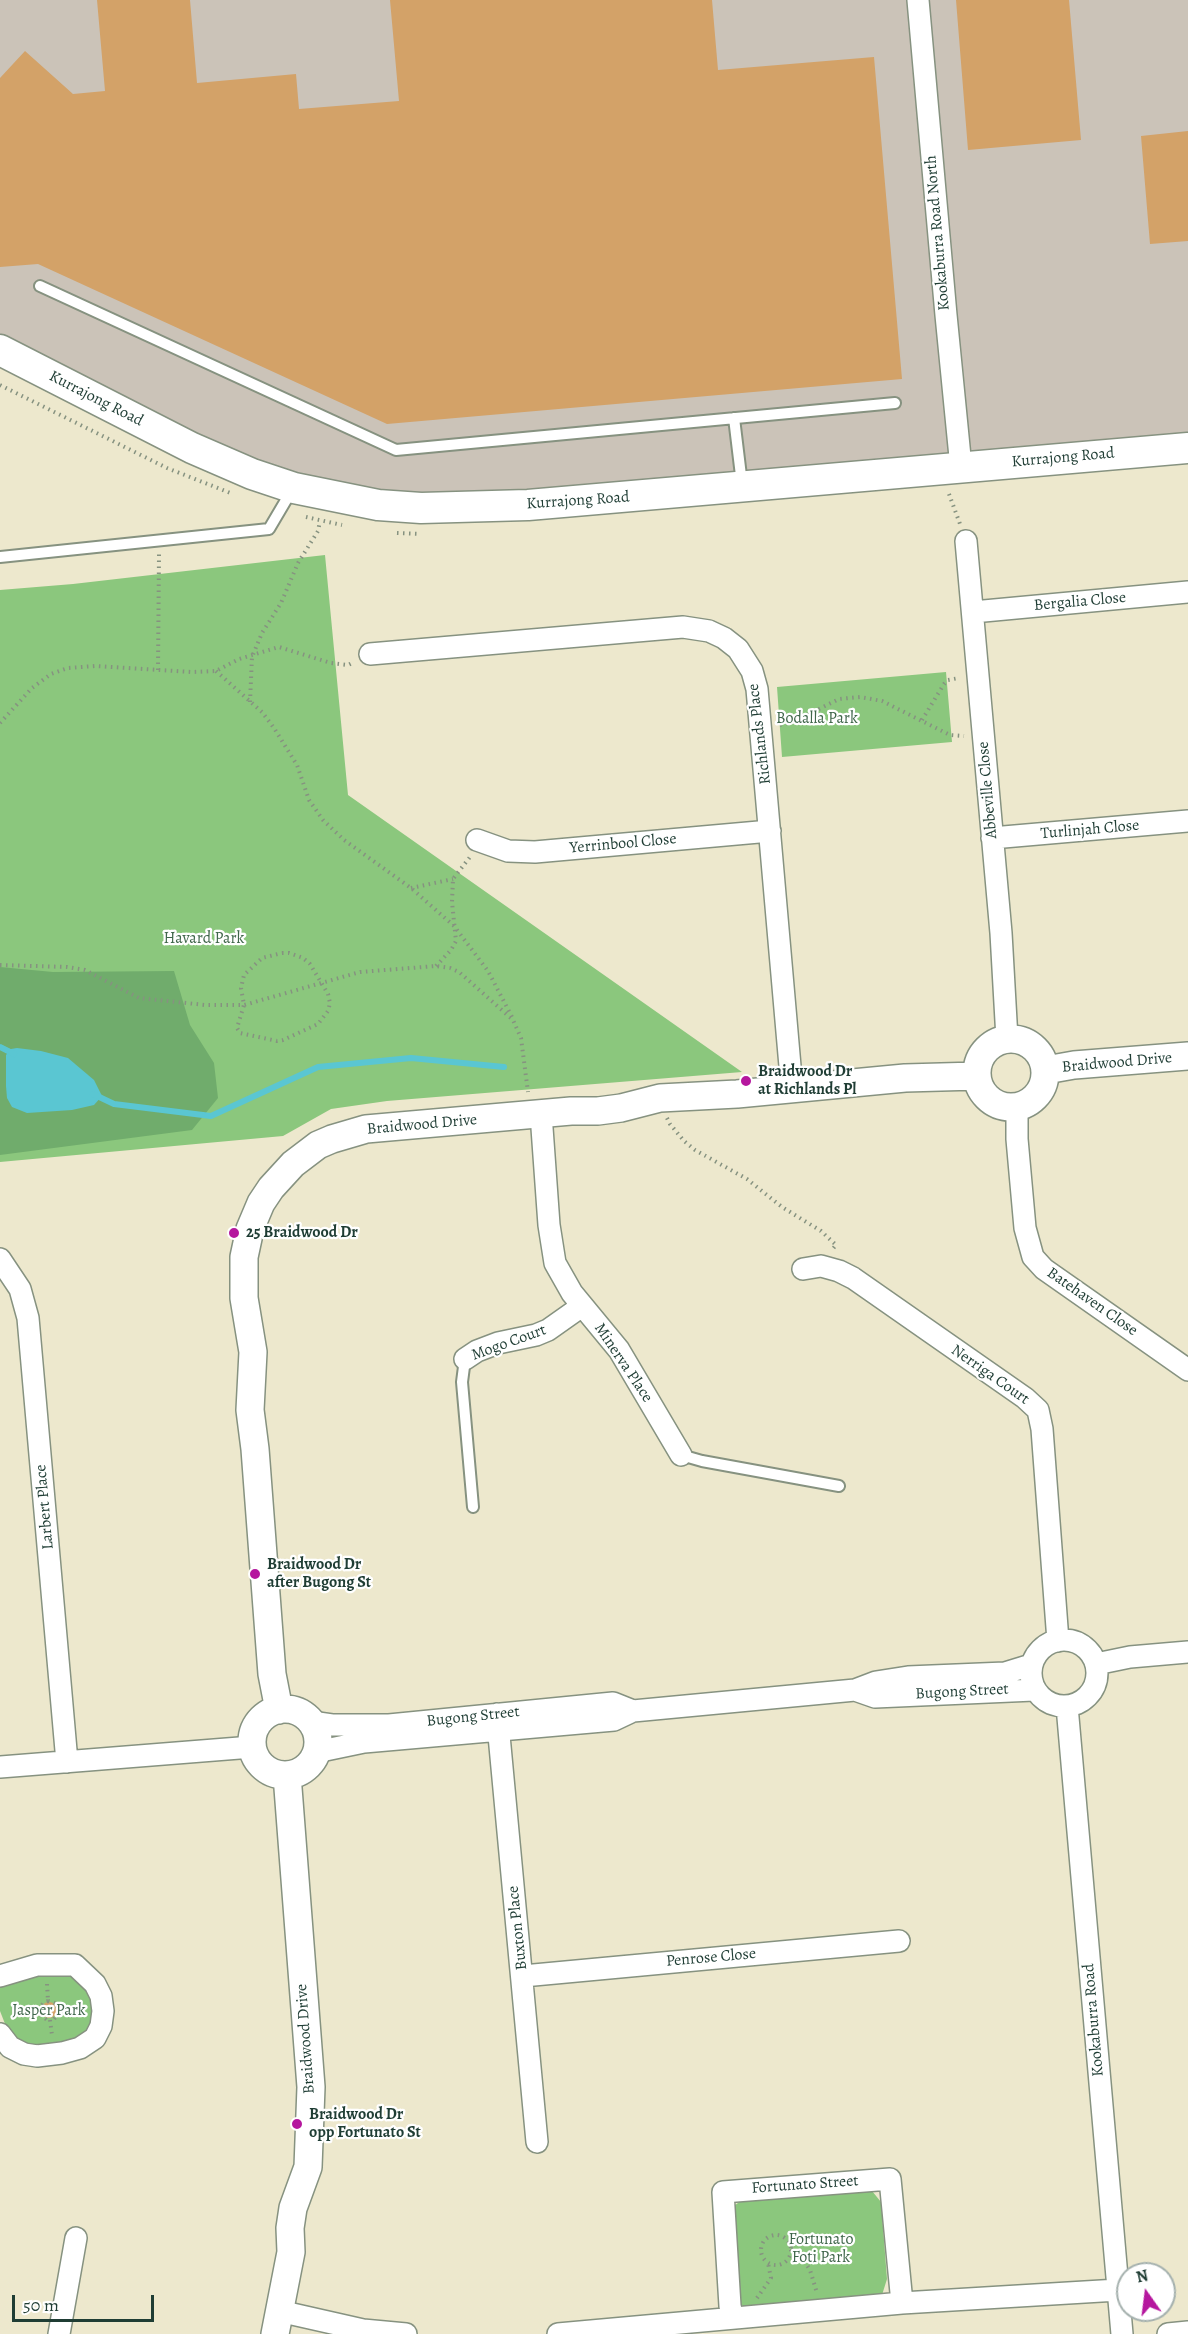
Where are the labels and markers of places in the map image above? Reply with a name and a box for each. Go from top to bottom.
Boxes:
place label: Braidwood Dr at Richlands Pl [758,1062,856,1100]
marker: Braidwood Dr at Richlands Pl [739,1074,753,1088]
place label: 25 Braidwood Dr [246,1223,358,1243]
marker: 25 Braidwood Dr [227,1226,241,1240]
place label: Braidwood Dr after Bugong St [267,1555,371,1593]
marker: Braidwood Dr after Bugong St [248,1567,262,1581]
place label: Braidwood Dr opp Fortunato St [309,2105,421,2143]
marker: Braidwood Dr opp Fortunato St [290,2117,304,2131]

